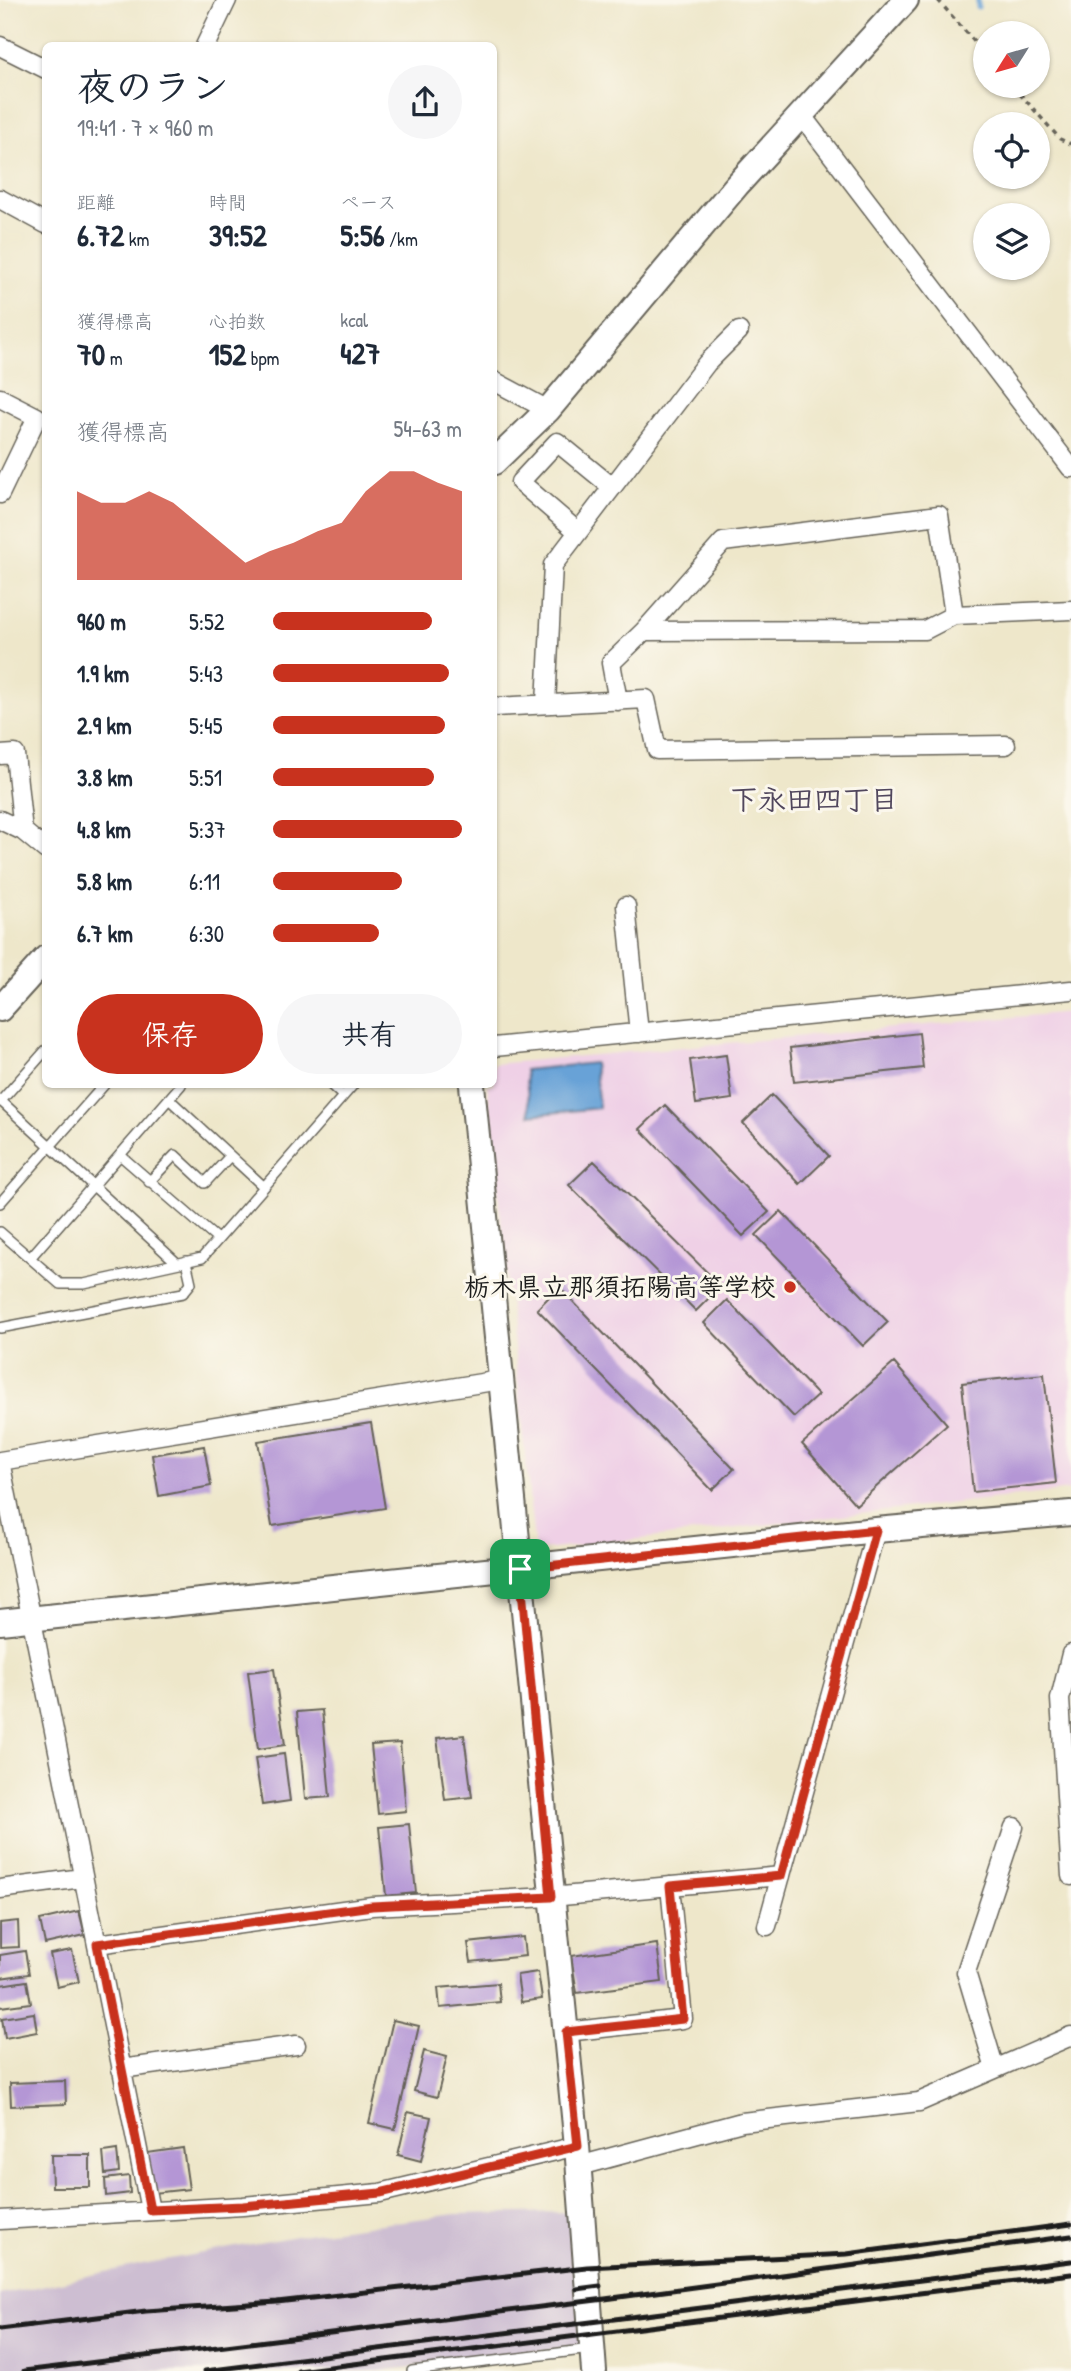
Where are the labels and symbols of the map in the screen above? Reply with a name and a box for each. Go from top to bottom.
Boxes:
north arrow [973,21,1050,98]
district label: 下永田四丁目 [730,780,898,818]
place label: 栃木県立那須拓陽高等学校 [464,1269,776,1304]
marker: 栃木県立那須拓陽高等学校 [782,1279,798,1295]
pin [490,1539,550,1599]

